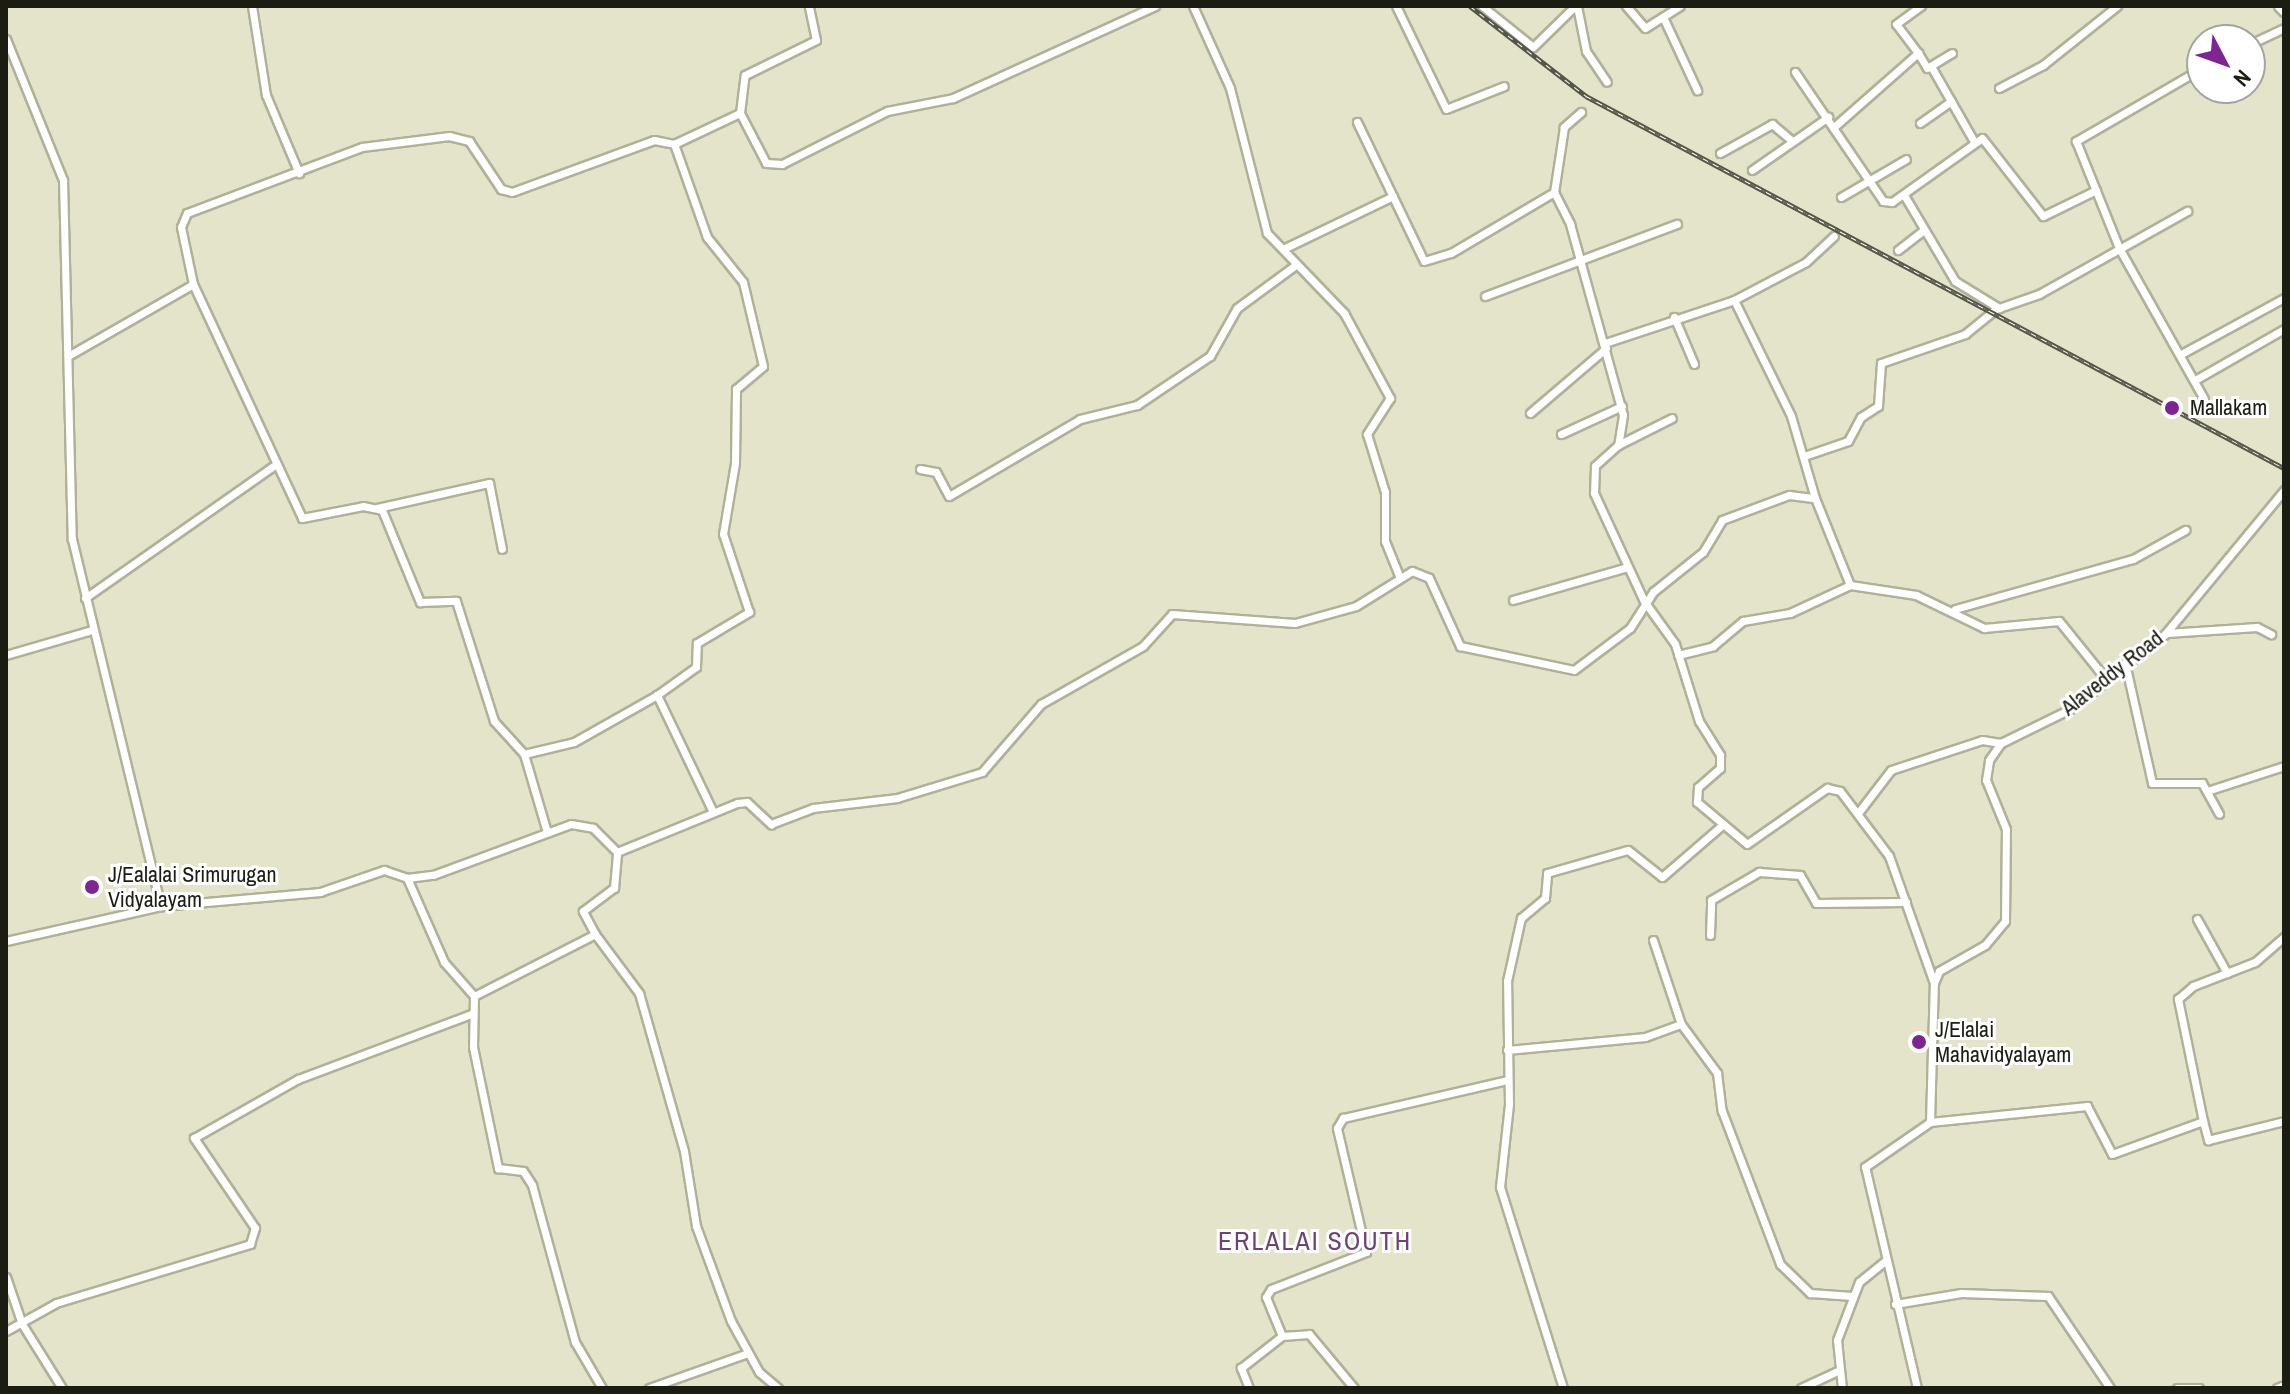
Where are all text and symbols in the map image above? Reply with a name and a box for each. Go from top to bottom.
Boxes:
north arrow [2186,24,2266,104]
text: N [2227,64,2258,93]
place label: Mallakam [2190,395,2267,421]
marker: Mallakam [2161,397,2183,419]
street label: Alaveddy Road [2056,625,2168,721]
place label: J/Ealalai Srimurugan Vidyalayam [108,861,276,912]
marker: J/Ealalai Srimurugan Vidyalayam [83,878,101,896]
place label: J/Elalai Mahavidyalayam [1935,1016,2071,1068]
marker: J/Elalai Mahavidyalayam [1910,1033,1928,1051]
district label: ERLALAI SOUTH [1218,1225,1412,1257]

